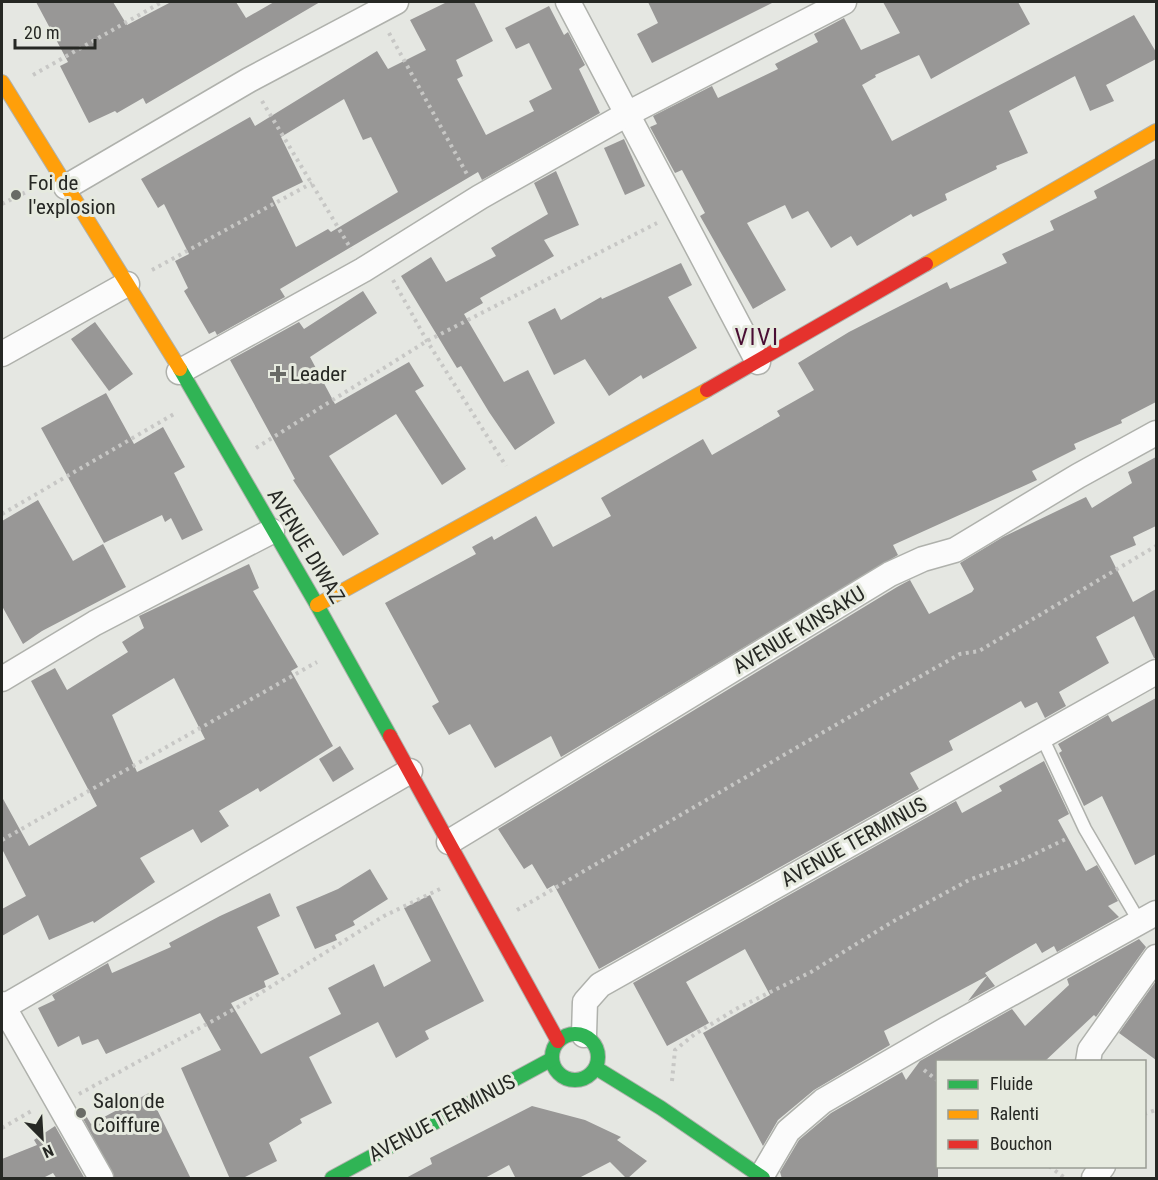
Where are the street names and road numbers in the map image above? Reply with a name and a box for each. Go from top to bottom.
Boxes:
street label: AVENUE DIWAZ [262,484,350,608]
street label: AVENUE KINSAKU [729,581,869,679]
street label: AVENUE TERMINUS [777,792,931,892]
street label: AVENUE TERMINUS [365,1069,519,1167]

